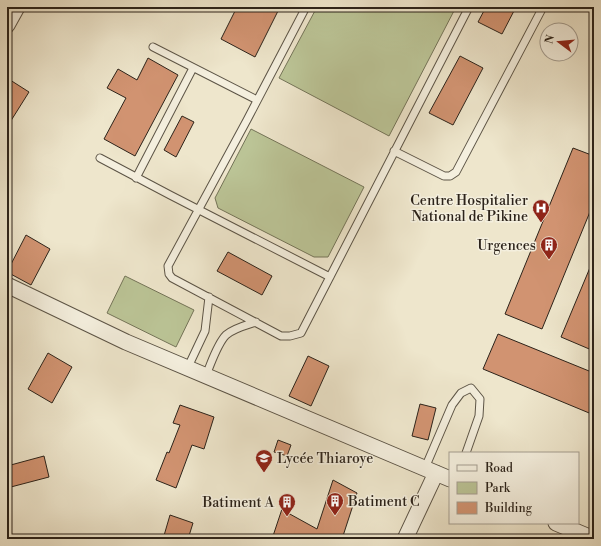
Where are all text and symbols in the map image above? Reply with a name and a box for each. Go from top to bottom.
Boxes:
north arrow [539,22,579,62]
text: N [542,33,558,46]
place label: Centre Hospitalier National de Pikine [410,192,528,226]
hospital icon: Centre Hospitalier National de Pikine [531,198,551,223]
building icon: Urgences [539,235,559,260]
place label: Urgences [477,237,536,255]
school or university icon: Lycée Thiaroye [254,448,274,473]
place label: Lycée Thiaroye [277,450,373,468]
legend [449,452,579,524]
text: Road [485,461,513,476]
text: Park [485,481,511,496]
building icon: Batiment C [325,491,345,516]
building icon: Batiment A [277,492,297,517]
place label: Batiment C [347,493,420,511]
place label: Batiment A [201,494,274,512]
text: Building [484,501,533,516]

